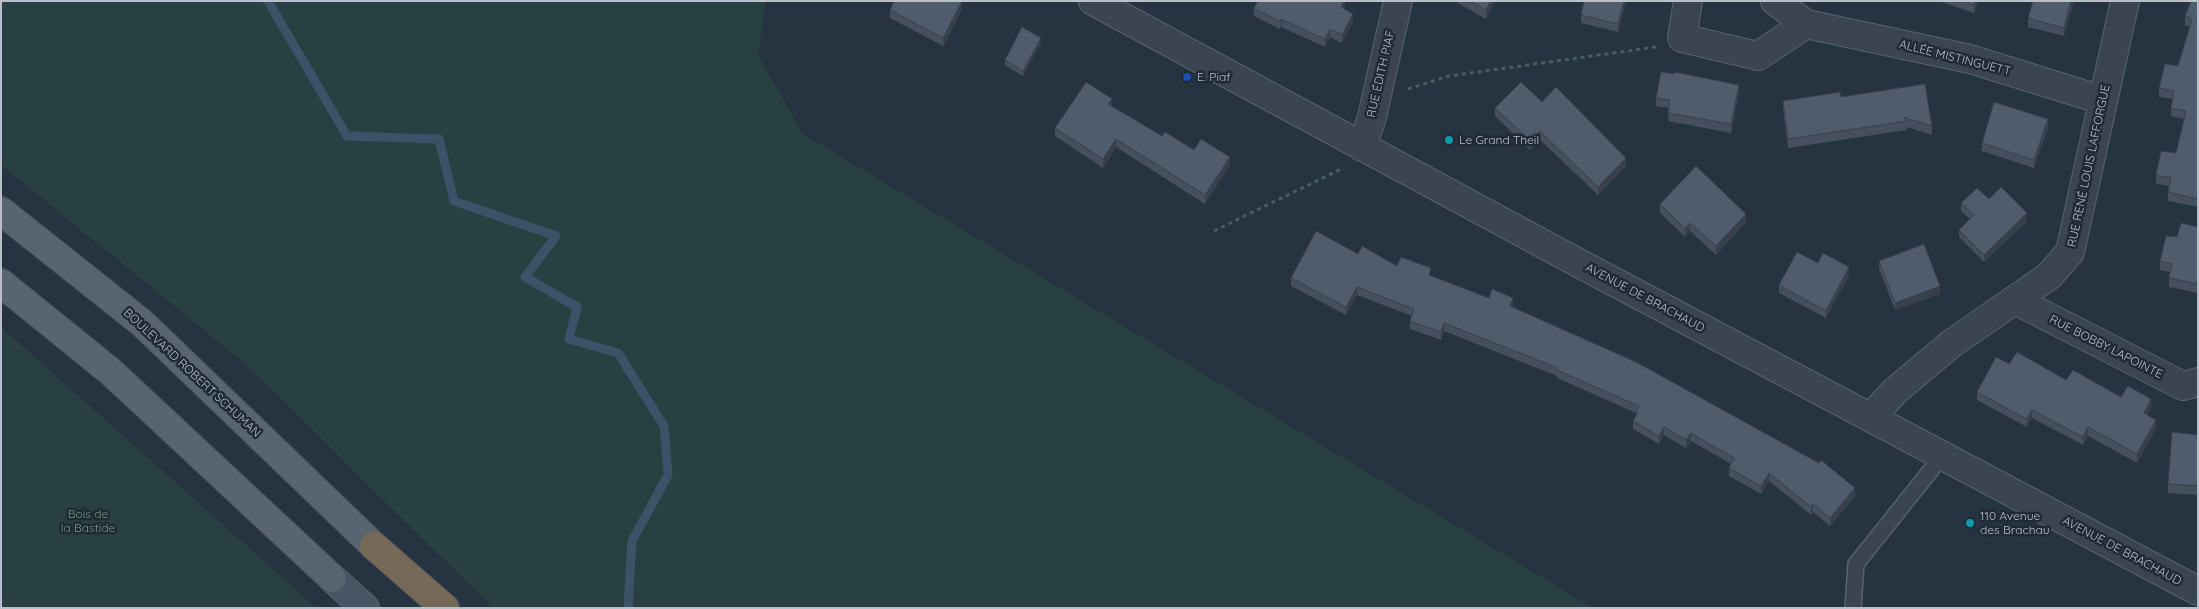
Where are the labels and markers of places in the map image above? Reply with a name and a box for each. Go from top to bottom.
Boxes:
place label: E. Piaf [1197,70,1231,84]
marker: E. Piaf [1181,71,1193,83]
place label: Le Grand Theil [1459,133,1539,147]
marker: Le Grand Theil [1443,134,1455,146]
place label: 110 Avenue des Brachau [1980,509,2050,537]
marker: 110 Avenue des Brachau [1964,517,1976,529]

